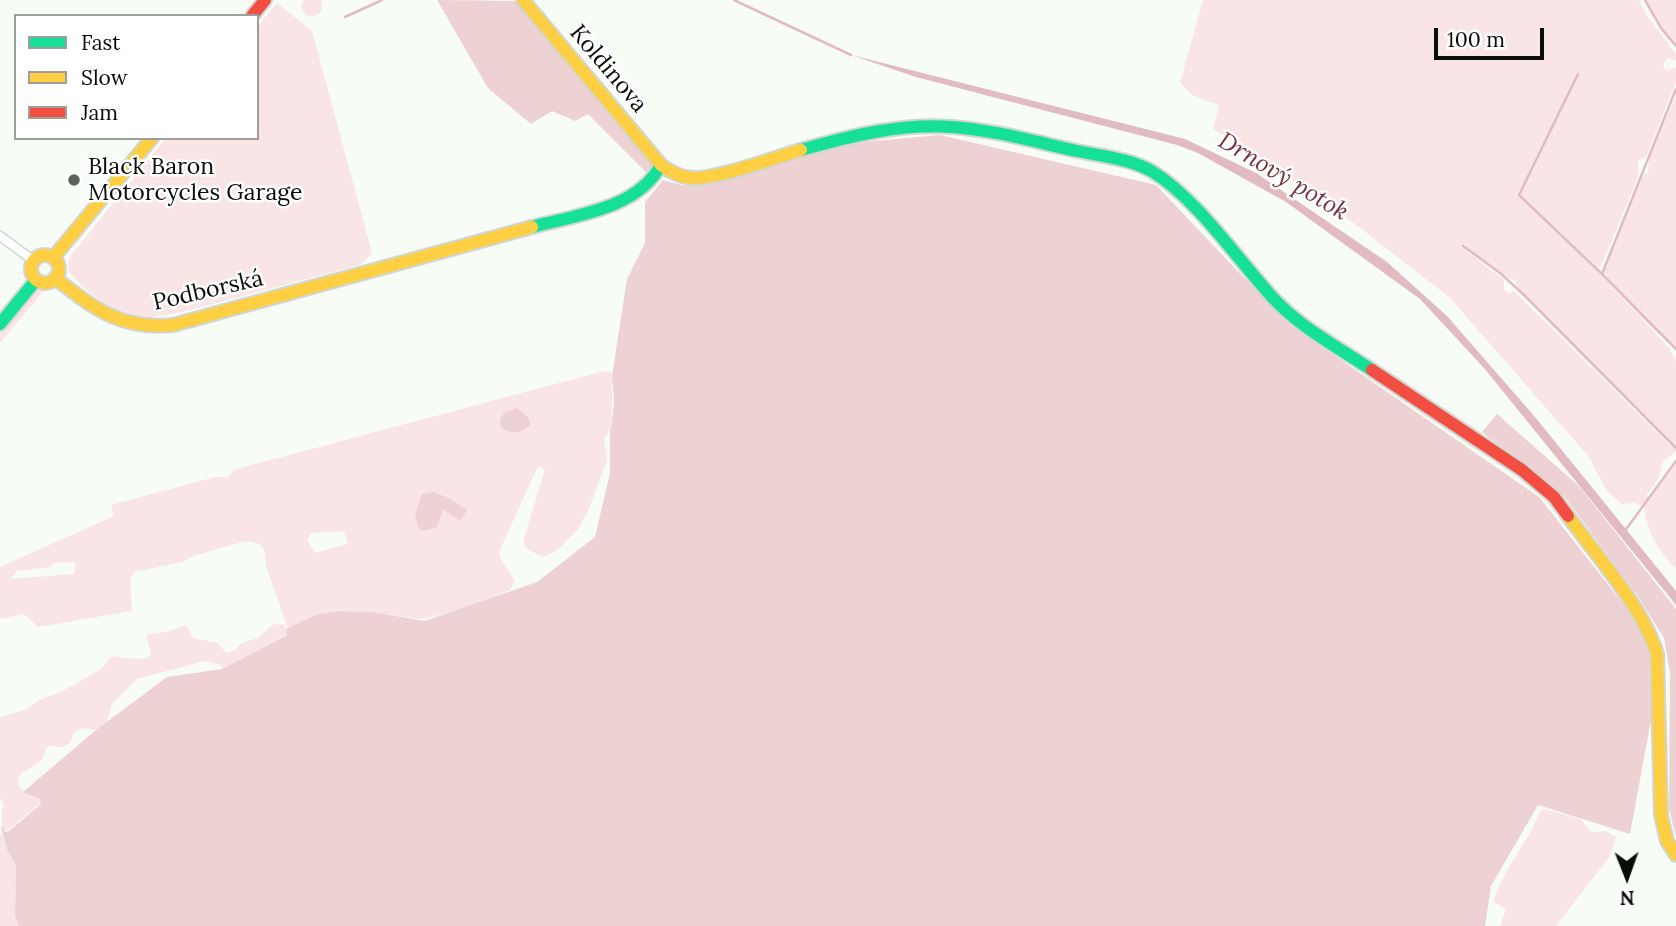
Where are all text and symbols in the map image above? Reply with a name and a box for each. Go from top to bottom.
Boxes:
legend [14,14,259,140]
scale bar [1438,14,1548,58]
street label: Koldinova [563,20,653,118]
text: 100 m [1447,26,1505,53]
text: Fast [81,29,120,56]
text: Slow [81,64,128,91]
text: Jam [81,99,118,126]
water label: Drnový potok [1213,127,1353,227]
place label: Black Baron Motorcycles Garage [88,153,302,207]
marker: Black Baron Motorcycles Garage [66,172,82,188]
street label: Podborská [150,265,266,317]
north arrow [1592,842,1662,912]
text: N [1620,886,1635,910]

